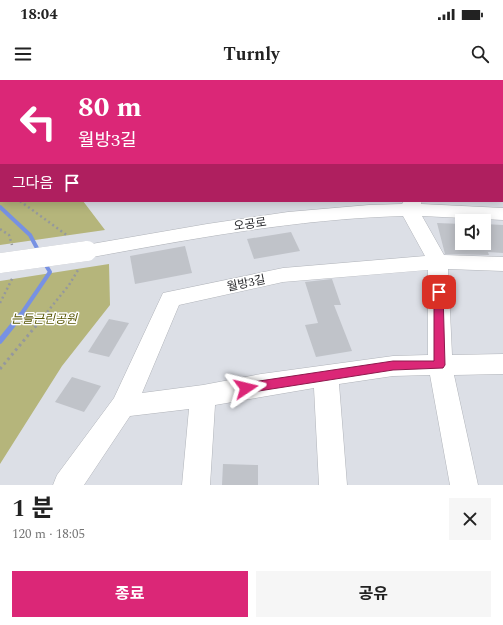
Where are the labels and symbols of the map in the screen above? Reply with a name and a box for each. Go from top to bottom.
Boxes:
street label: 오공로 [232,213,268,236]
street label: 월방3길 [225,270,267,297]
pin [422,275,456,309]
park label: 는들근린공원 [11,310,78,329]
position arrow [225,367,267,409]

